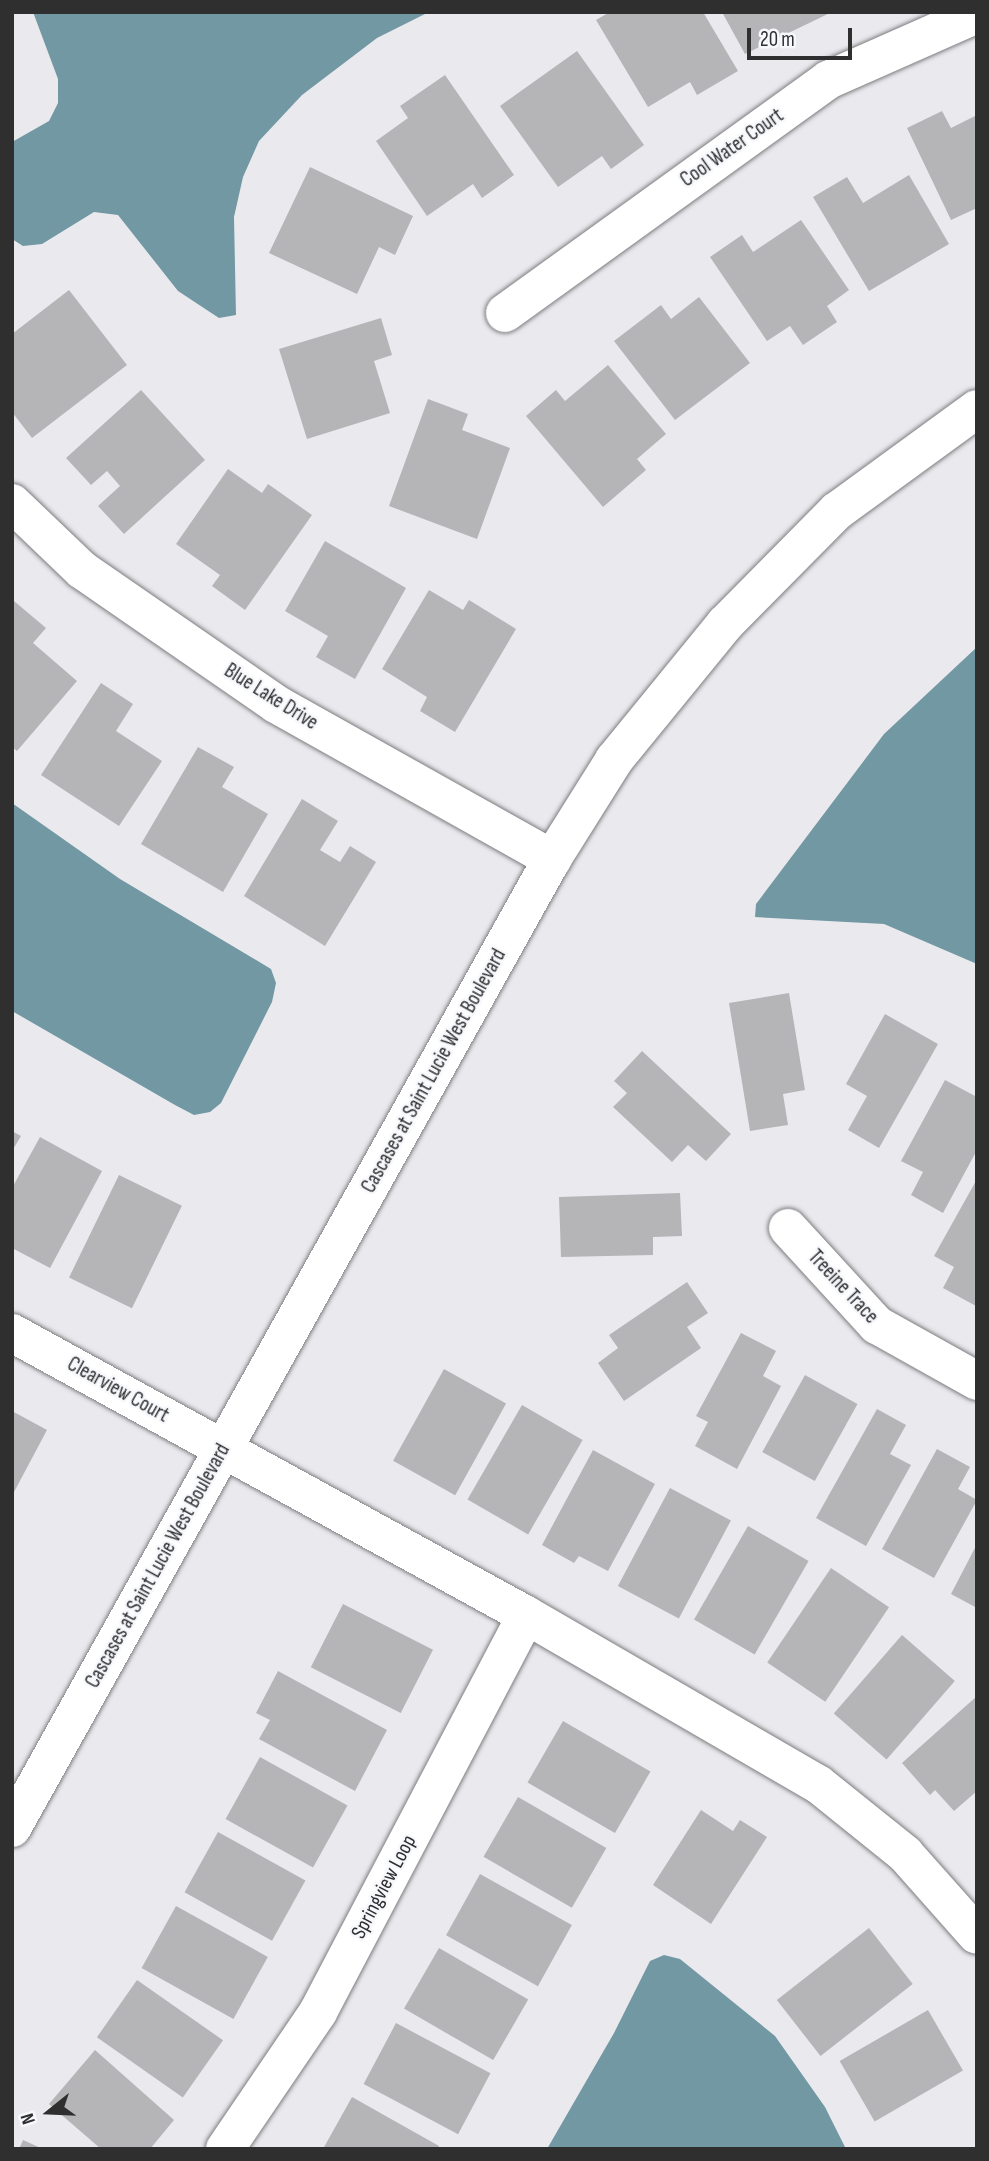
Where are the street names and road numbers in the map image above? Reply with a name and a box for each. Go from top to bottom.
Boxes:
street label: Cool Water Court [676,103,788,193]
street label: Blue Lake Drive [219,658,323,736]
street label: Cascases at Saint Lucie West Boulevard [356,945,512,1197]
street label: Treeine Trace [803,1245,883,1329]
street label: Clearview Court [63,1352,173,1428]
street label: Cascases at Saint Lucie West Boulevard [80,1440,236,1692]
street label: Springview Loop [346,1831,422,1943]

